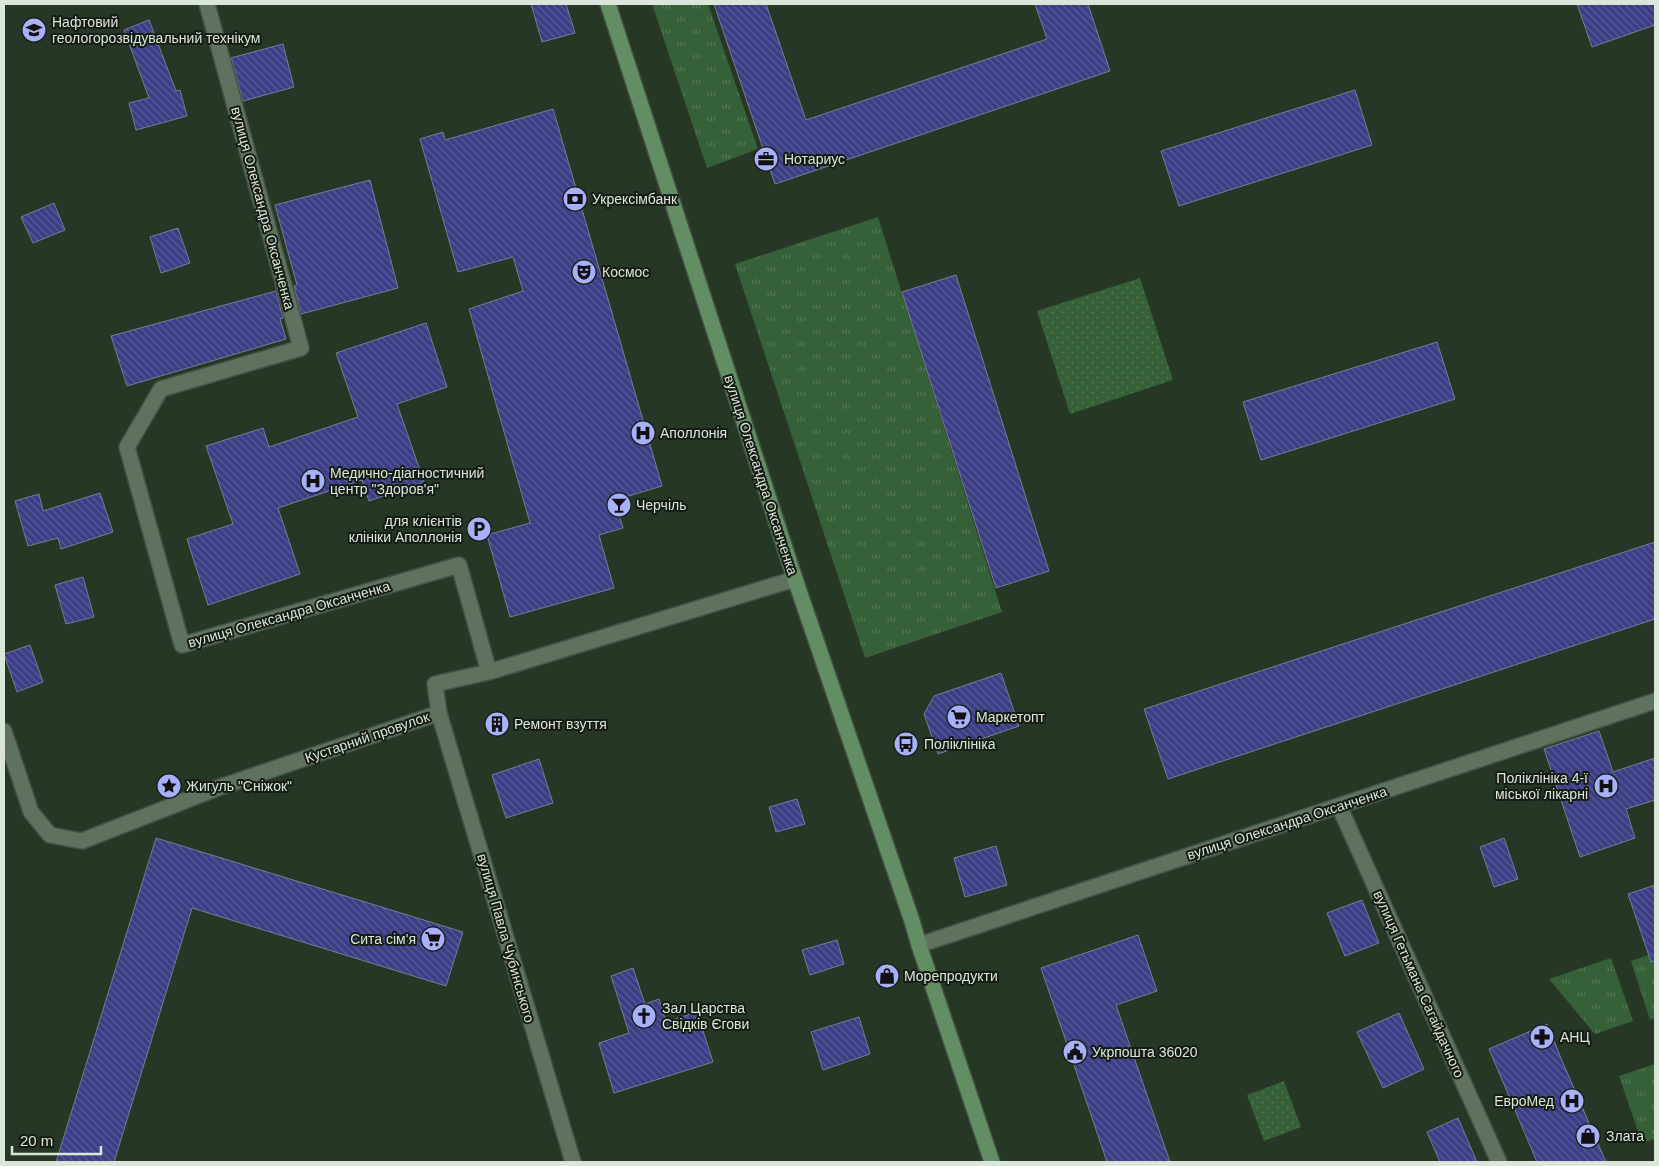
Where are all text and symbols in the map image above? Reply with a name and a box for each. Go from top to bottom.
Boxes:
place label: Нафтовий геологорозвідувальний технікум [52,14,260,46]
school or university icon: Нафтовий геологорозвідувальний технікум [21,17,47,43]
street label: вулиця Олександра Оксанченка [228,105,298,311]
office icon: Нотариус [753,146,779,172]
place label: Нотариус [784,151,845,167]
bank icon: Укрексімбанк [562,186,588,212]
place label: Укрексімбанк [592,191,678,207]
theatre icon: Космос [571,259,597,285]
place label: Космос [602,264,649,280]
street label: вулиця Олександра Оксанченка [721,373,801,577]
hospital icon: Аполлонія [630,420,656,446]
place label: Аполлонія [660,425,727,441]
place label: Медично-діагностичний центр "Здоров'я" [330,465,484,497]
hospital icon: Медично-діагностичний центр "Здоров'я" [300,468,326,494]
bar icon: Черчіль [606,492,632,518]
place label: Черчіль [636,497,686,513]
place label: для клієнтів клініки Аполлонія [349,513,462,545]
parking icon: для клієнтів клініки Аполлонія [466,516,492,542]
street label: вулиця Олександра Оксанченка [186,577,392,651]
supermarket icon: Маркетопт [946,704,972,730]
street label: Кустарний провулок [303,708,432,766]
place label: Маркетопт [976,709,1046,725]
building icon: Ремонт взуття [484,711,510,737]
place label: Ремонт взуття [514,716,607,732]
bus stop icon: Поліклініка [893,731,919,757]
place label: Поліклініка [924,736,996,752]
place label: Поліклініка 4-ї міської лікарні [1495,770,1588,802]
place icon: Жигуль "Сніжок" [156,773,182,799]
hospital icon: Поліклініка 4-ї міської лікарні [1593,773,1619,799]
place label: Жигуль "Сніжок" [186,778,292,794]
street label: вулиця Олександра Оксанченка [1185,783,1389,863]
street label: вулиця Павла Чубинського [474,852,538,1025]
street label: вулиця Гетьмана Сагайдачного [1370,888,1468,1080]
supermarket icon: Сита сім'я [420,926,446,952]
place label: Сита сім'я [350,931,416,947]
shop icon: Морепродукти [874,963,900,989]
place label: Морепродукти [904,968,998,984]
place label: Зал Царства Cвідків Єгови [662,1000,749,1032]
church icon: Зал Царства Cвідків Єгови [631,1003,657,1029]
pharmacy icon: АНЦ [1529,1024,1555,1050]
place label: АНЦ [1560,1029,1590,1045]
public building icon: Укрпошта 36020 [1062,1039,1088,1065]
place label: Укрпошта 36020 [1092,1044,1198,1060]
hospital icon: ЕвроМед [1559,1088,1585,1114]
place label: ЕвроМед [1494,1093,1554,1109]
shop icon: Злата [1575,1123,1601,1149]
scale bar [12,1124,101,1156]
place label: Злата [1606,1128,1644,1144]
text: 20 m [20,1132,53,1149]

